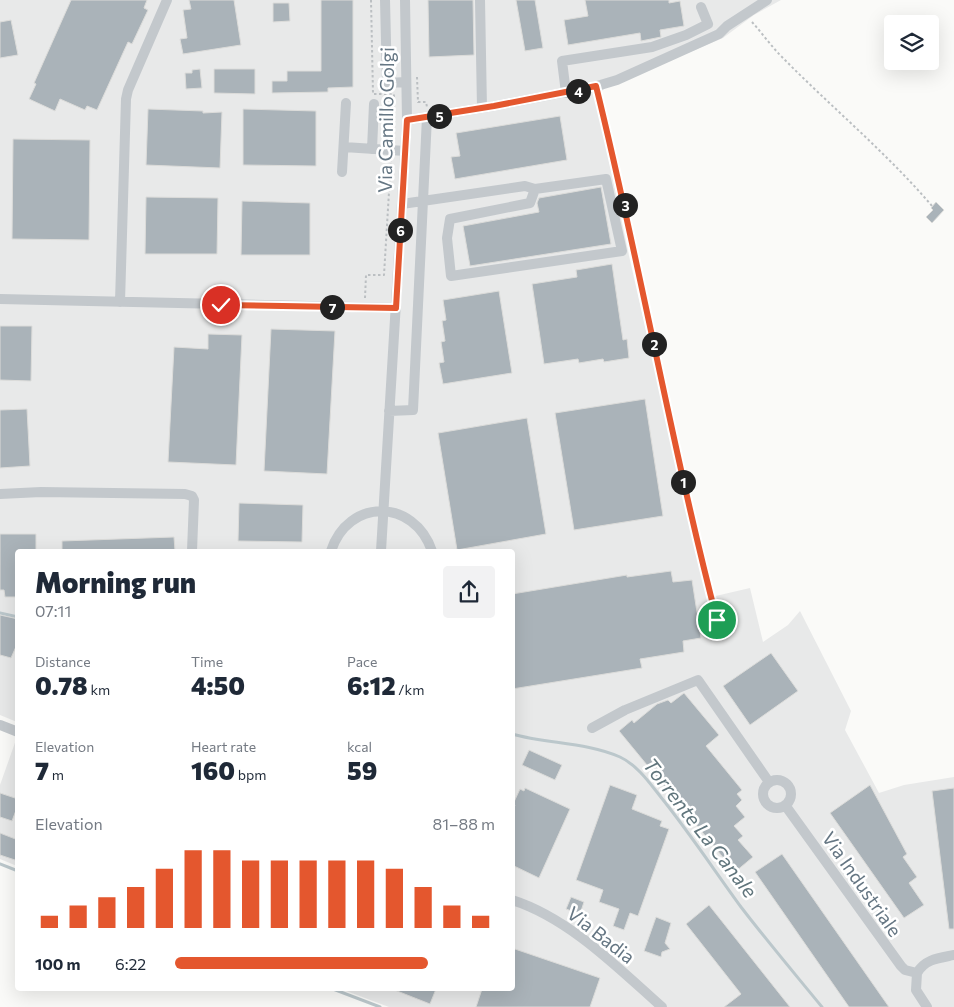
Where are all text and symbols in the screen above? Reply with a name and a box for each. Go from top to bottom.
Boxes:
map controls [884,15,939,70]
button: layers [884,15,939,70]
street label: Via Camillo Golgi [373,47,398,193]
pin: 4 [566,78,590,104]
text: 4 [574,83,583,100]
pin: 5 [426,104,452,128]
text: 5 [435,108,444,125]
pin: 3 [612,192,638,218]
text: 3 [621,197,630,214]
pin: 6 [388,218,412,242]
text: 6 [396,222,405,239]
pin [200,284,242,326]
icon: check [207,291,235,319]
pin: 7 [320,294,344,320]
text: 7 [329,299,336,316]
pin: 2 [642,332,666,356]
text: 2 [651,336,658,353]
pin: 1 [670,470,696,494]
text: 1 [680,474,687,491]
text: Morning run [35,565,196,599]
button: share [443,566,495,618]
pin [696,599,738,641]
text: 07:11 [35,601,71,620]
icon: arrive [703,606,731,634]
text: Distance [35,653,91,670]
text: Time [191,653,223,670]
text: Pace [347,653,377,670]
text: 0.78 [35,670,88,700]
text: 4:50 [191,670,245,700]
text: 6:12 [347,670,396,700]
text: km [88,681,110,698]
text: /km [396,681,424,698]
text: Elevation [35,738,94,755]
text: Heart rate [191,738,256,755]
text: kcal [347,738,372,755]
water label: Torrente La Canale [639,753,763,902]
text: 7 [35,755,49,785]
text: 160 [191,755,235,785]
text: 59 [347,755,377,785]
text: m [49,766,64,783]
text: bpm [235,766,266,783]
text: Elevation [35,814,103,833]
text: 81–88 m [433,814,495,833]
street label: Via Industriale [818,827,907,941]
street label: Via Badia [563,901,640,968]
text: 100 m [35,954,81,973]
text: 6:22 [115,954,146,973]

